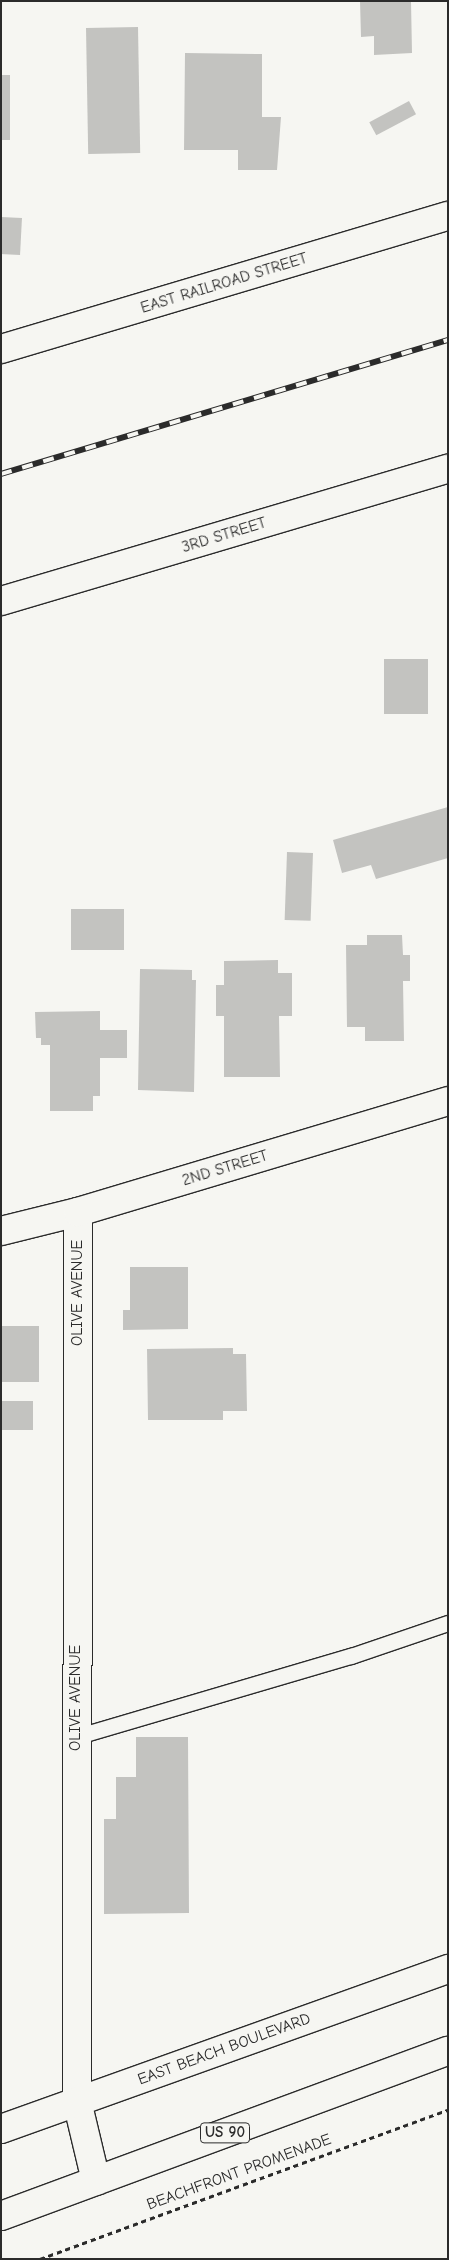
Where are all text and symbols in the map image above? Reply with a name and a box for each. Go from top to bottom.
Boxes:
street label: EAST RAILROAD STREET [138,248,310,318]
street label: 3RD STREET [179,513,269,557]
street label: 2ND STREET [180,1146,270,1190]
street label: OLIVE AVENUE [67,1240,87,1346]
street label: OLIVE AVENUE [65,1645,85,1751]
street label: EAST BEACH BOULEVARD [135,2009,313,2089]
road number: US 90 [200,2120,250,2146]
street label: BEACHFRONT PROMENADE [144,2130,334,2214]

